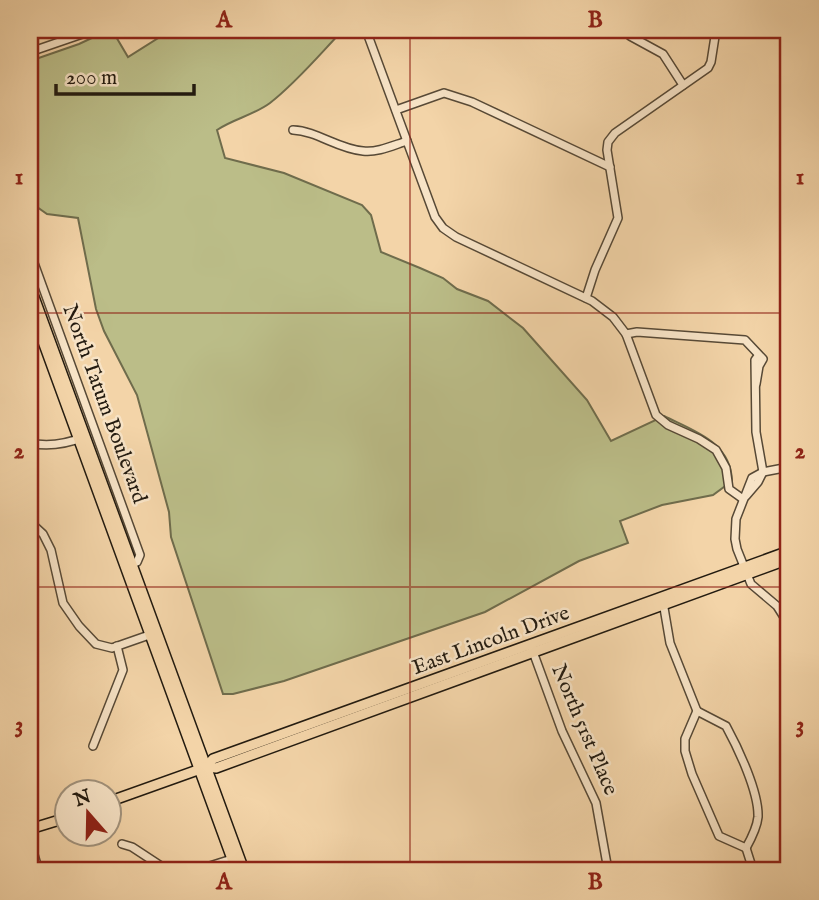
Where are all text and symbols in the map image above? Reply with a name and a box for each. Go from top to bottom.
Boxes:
text: A [215,6,233,35]
text: B [587,6,603,35]
scale bar [56,52,194,96]
text: 200 m [66,65,117,92]
text: 1 [15,163,23,192]
text: 1 [796,163,804,192]
street label: North Tatum Boulevard [55,301,153,508]
text: 2 [14,437,25,466]
text: 2 [795,437,806,466]
street label: East Lincoln Drive [409,600,574,682]
street label: North 51st Place [544,660,624,800]
text: 3 [15,711,23,740]
text: 3 [796,711,804,740]
north arrow [52,778,122,848]
text: N [70,785,95,813]
text: A [215,868,233,897]
text: B [587,868,603,897]

